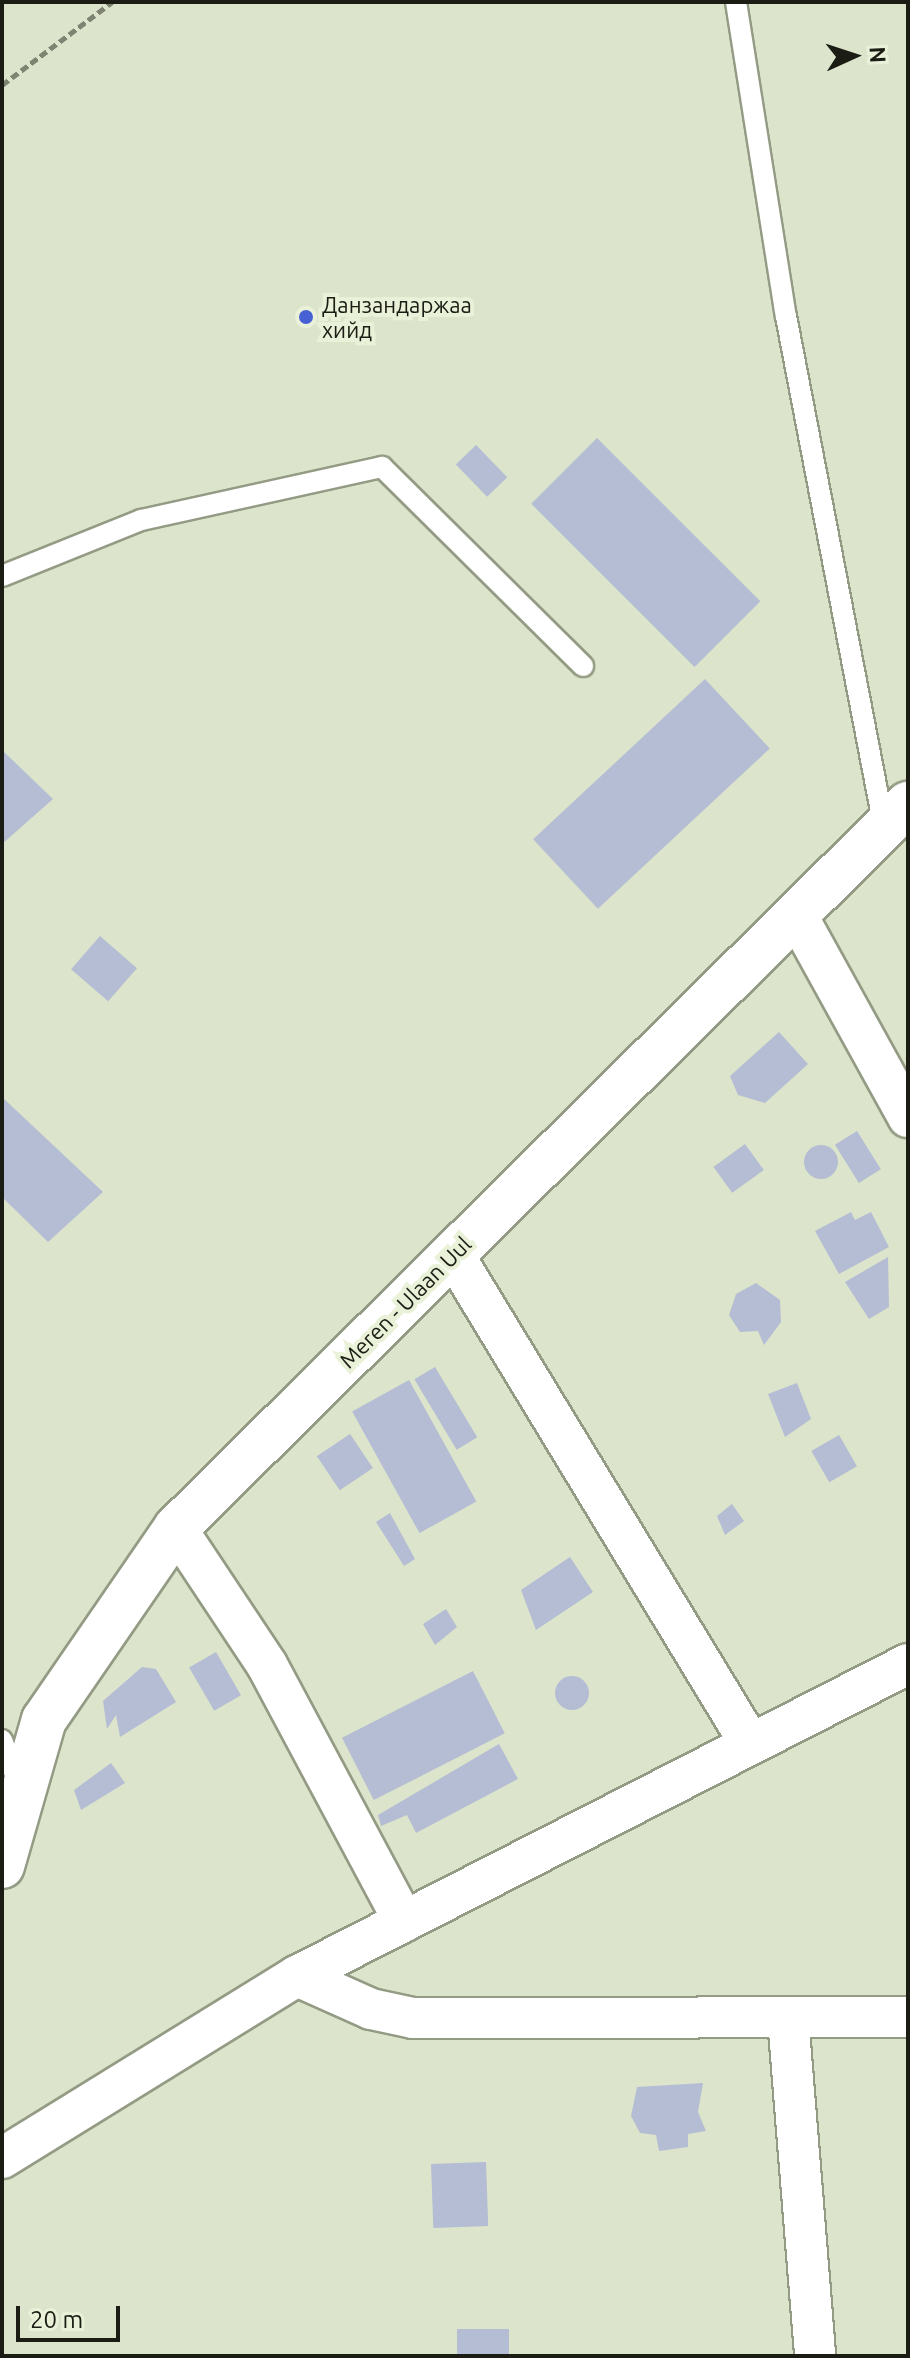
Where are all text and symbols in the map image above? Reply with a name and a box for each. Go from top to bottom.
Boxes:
north arrow [814,16,894,96]
text: N [866,46,891,64]
place label: Данзандаржаа хийд [322,291,472,342]
marker: Данзандаржаа хийд [297,308,315,326]
street label: Meren - Ulaan Uul [334,1231,476,1373]
scale bar [20,2290,124,2340]
text: 20 m [30,2306,83,2333]

